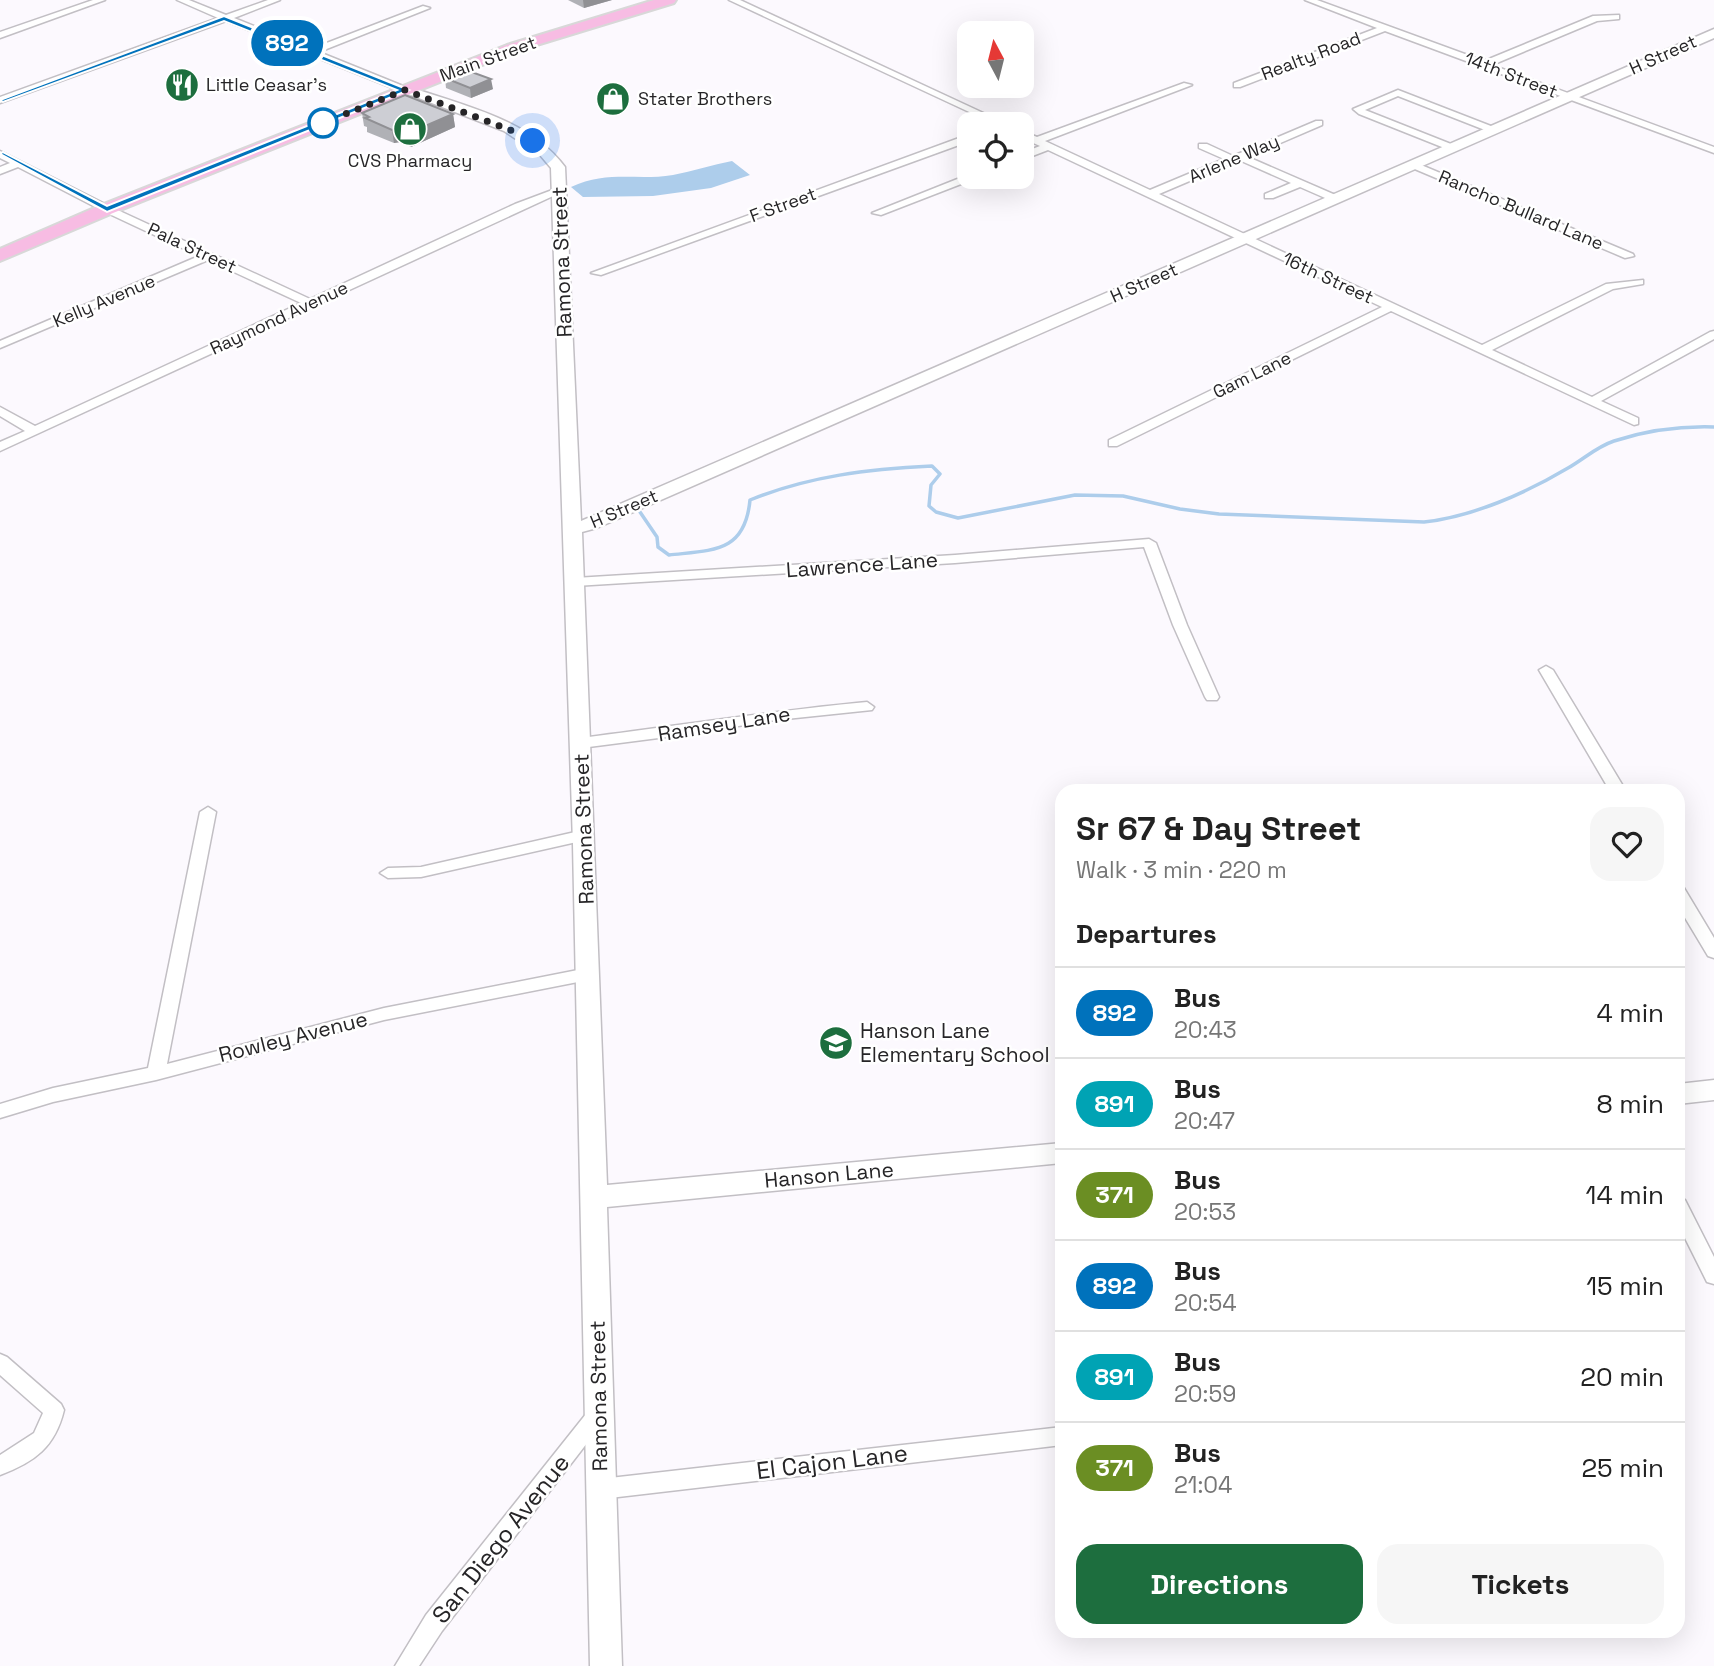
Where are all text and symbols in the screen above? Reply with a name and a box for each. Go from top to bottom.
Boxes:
line badge: 892 [247,20,327,66]
north arrow [957,21,1034,98]
map controls [957,21,1034,189]
street label: Realty Road [1258,26,1364,85]
text: 892 [265,27,309,58]
street label: Main Street [436,30,539,87]
street label: H Street [1625,30,1700,80]
street label: 14th Street [1461,46,1561,103]
restaurant icon: Little Ceasar's [163,66,201,104]
place label: Little Ceasar's [206,73,327,96]
shop icon: Stater Brothers [594,80,632,118]
place label: Stater Brothers [638,87,772,110]
unlabelled marker [308,108,338,138]
shop icon: CVS Pharmacy [391,110,429,148]
button: locate [957,112,1034,189]
your location [515,123,550,158]
street label: Arlene Way [1185,129,1283,188]
place label: CVS Pharmacy [348,149,472,172]
street label: Rancho Bullard Lane [1435,164,1607,255]
street label: F Street [746,182,819,227]
street label: Ramona Street [545,186,578,338]
street label: Pala Street [144,217,240,278]
street label: 16th Street [1279,247,1377,309]
street label: H Street [1106,258,1181,308]
street label: Kelly Avenue [49,269,158,332]
street label: Raymond Avenue [206,275,351,360]
street label: Gam Lane [1209,346,1295,403]
street label: H Street [586,484,661,533]
street label: Lawrence Lane [785,546,939,583]
street label: Ramsey Lane [656,700,792,747]
street label: Ramona Street [567,753,600,905]
button: heart [1590,807,1664,881]
text: Sr 67 & Day Street [1076,808,1361,850]
text: Walk · 3 min · 220 m [1076,855,1287,885]
text: Departures [1076,917,1217,951]
text: Bus [1174,981,1221,1015]
text: 4 min [1596,996,1664,1030]
text: 892 [1093,997,1136,1028]
street label: Rowley Avenue [216,1005,370,1068]
text: 20:43 [1174,1015,1237,1045]
place label: Hanson Lane Elementary School [860,1017,1050,1068]
school or university icon: Hanson Lane Elementary School [817,1024,855,1062]
text: Bus [1174,1072,1221,1106]
text: 8 min [1596,1087,1664,1121]
text: 891 [1094,1088,1135,1119]
text: 20:47 [1174,1106,1235,1136]
street label: Hanson Lane [763,1155,895,1194]
text: Bus [1174,1163,1221,1197]
text: 14 min [1586,1178,1664,1212]
text: 371 [1095,1179,1134,1210]
text: 20:53 [1174,1197,1236,1227]
text: Bus [1174,1254,1221,1288]
text: 15 min [1586,1269,1664,1303]
text: 892 [1093,1270,1136,1301]
text: 20:54 [1174,1288,1237,1318]
street label: Ramona Street [584,1320,613,1472]
text: Bus [1174,1345,1221,1379]
text: 20 min [1580,1360,1664,1394]
text: 891 [1094,1361,1135,1392]
text: 20:59 [1174,1379,1236,1409]
text: Bus [1174,1436,1221,1470]
street label: El Cajon Lane [755,1437,909,1486]
street label: San Diego Avenue [425,1448,576,1629]
text: 25 min [1581,1451,1664,1485]
text: 371 [1095,1452,1134,1483]
text: 21:04 [1174,1470,1232,1500]
button: Directions [1076,1544,1363,1624]
button: Tickets [1377,1544,1664,1624]

